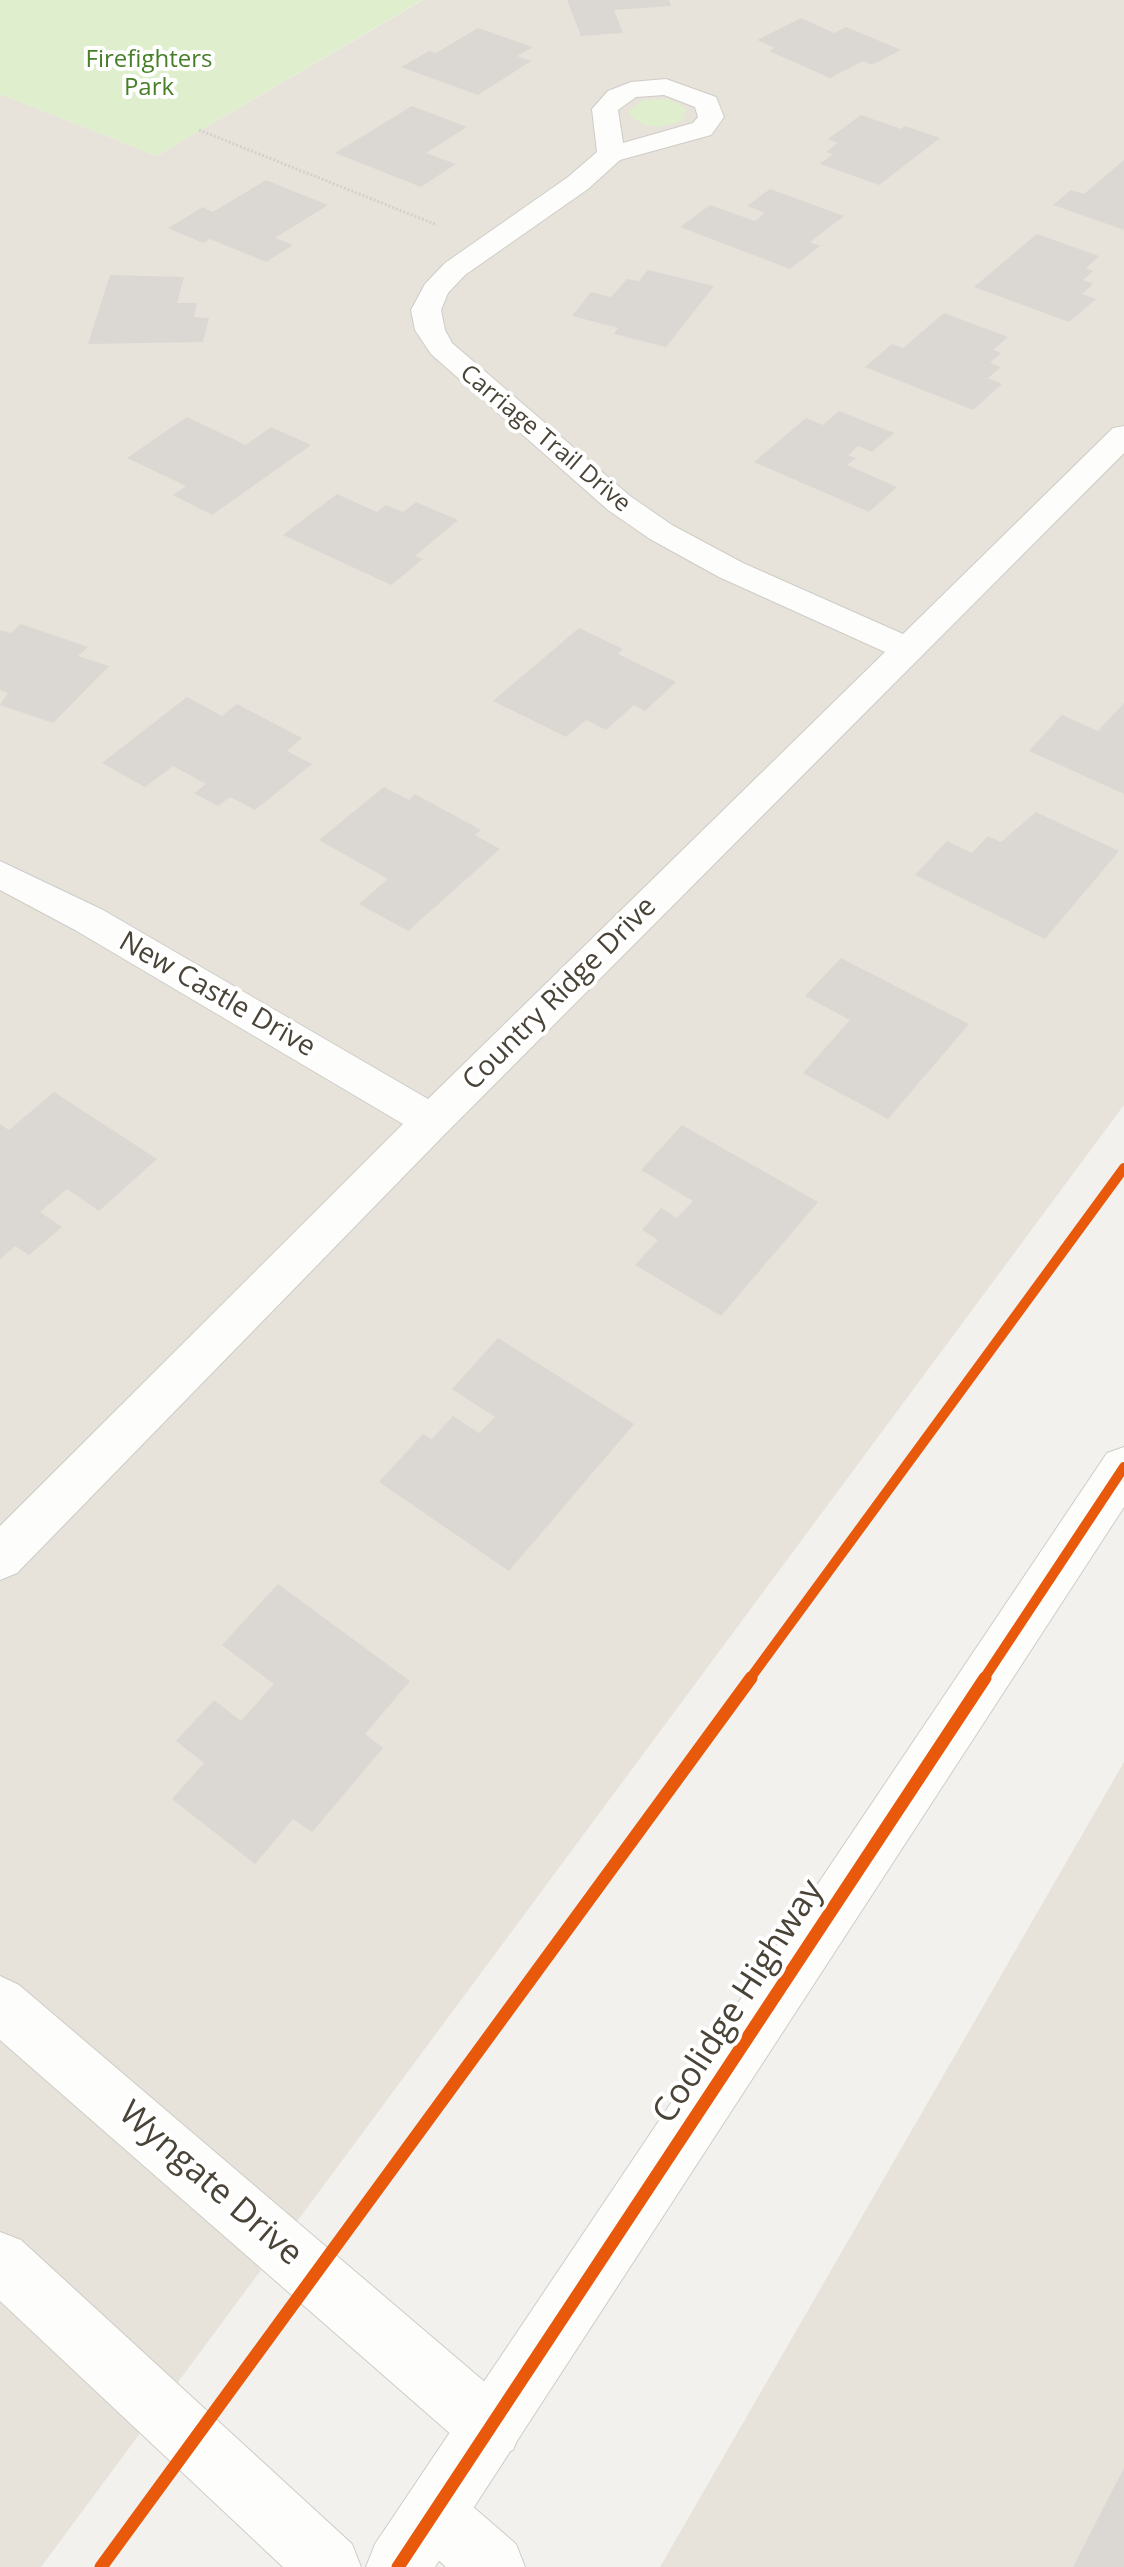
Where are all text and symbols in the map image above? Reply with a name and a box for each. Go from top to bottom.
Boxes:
park label: Firefighters Park [86,46,212,102]
street label: Carriage Trail Drive [454,359,636,519]
street label: Country Ridge Drive [456,890,664,1098]
street label: New Castle Drive [113,925,321,1065]
street label: Coolidge Highway [645,1873,833,2131]
street label: Wyngate Drive [110,2093,310,2275]

